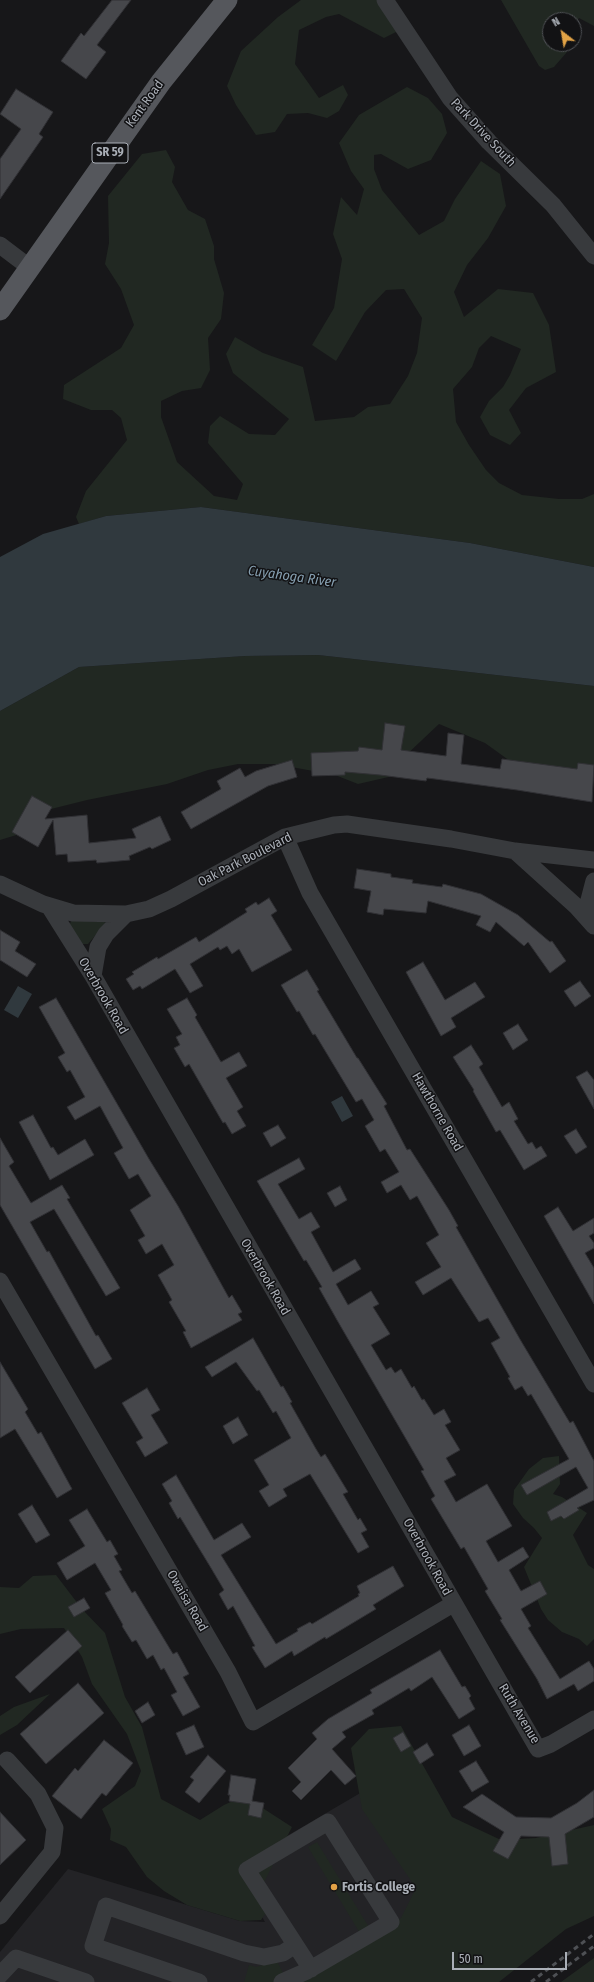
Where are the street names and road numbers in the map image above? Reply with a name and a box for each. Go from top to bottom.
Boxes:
street label: Kent Road [123,77,167,131]
street label: Park Drive South [447,96,519,170]
road number: SR 59 [92,143,128,163]
street label: Oak Park Boulevard [195,830,295,890]
street label: Overbrook Road [75,955,131,1037]
street label: Hawthorne Road [408,1070,466,1154]
street label: Overbrook Road [237,1236,293,1318]
street label: Overbrook Road [399,1516,455,1598]
street label: Owaisa Road [163,1568,211,1634]
street label: Ruth Avenue [495,1681,543,1747]

